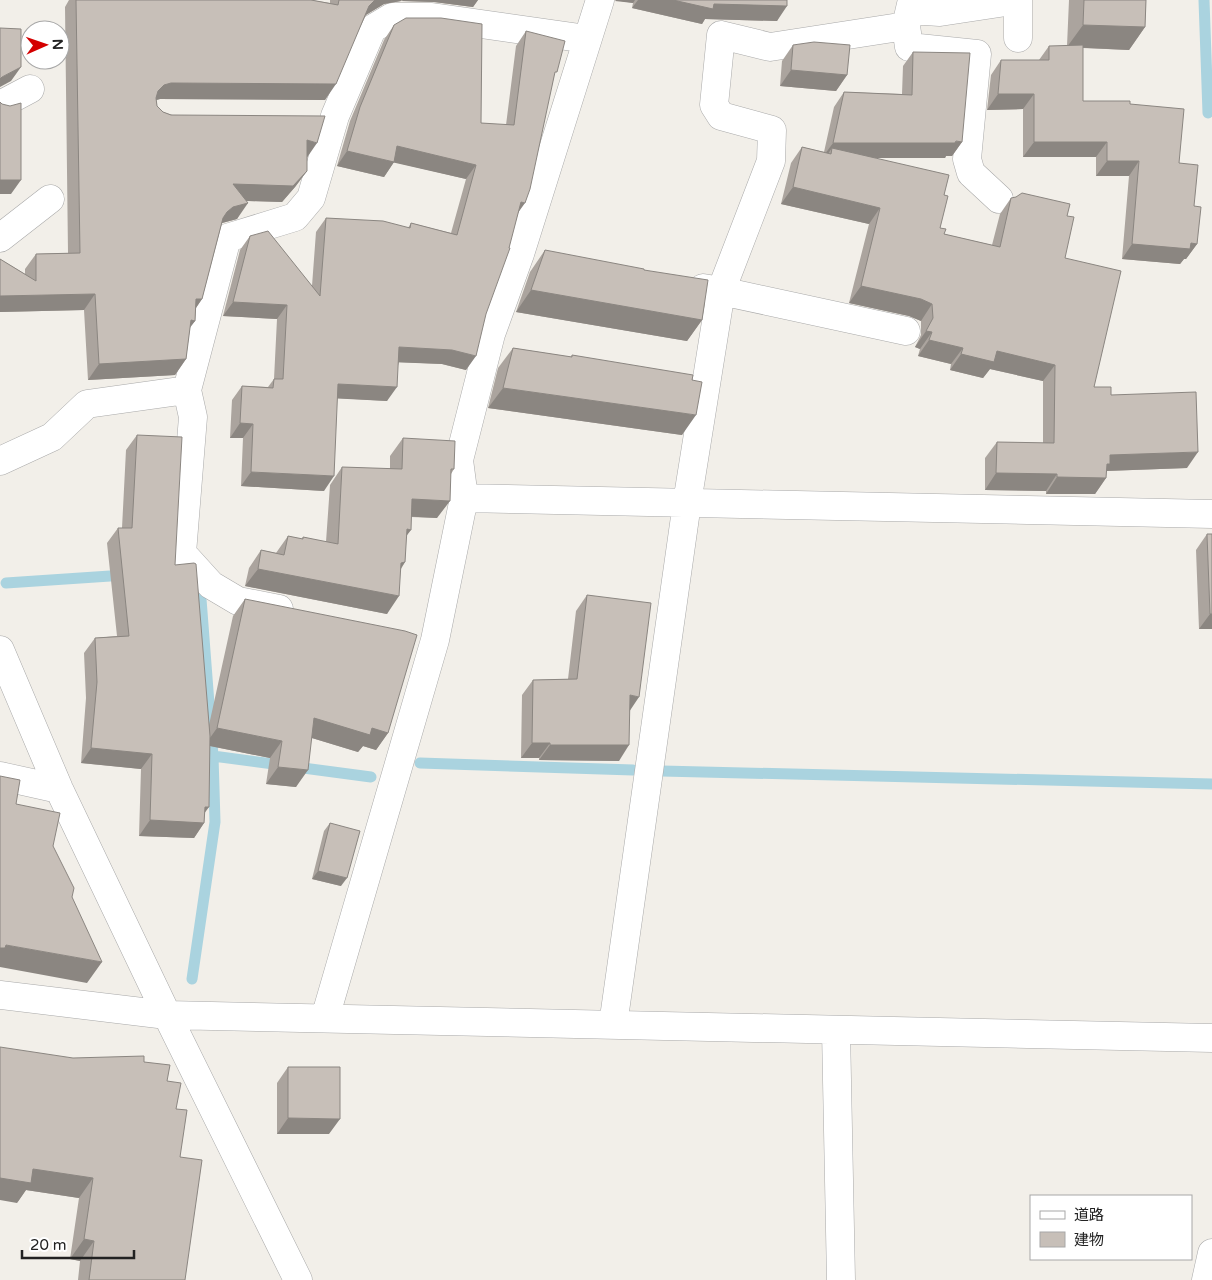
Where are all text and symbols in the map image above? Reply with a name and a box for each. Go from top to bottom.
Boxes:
north arrow [20,20,70,70]
text: N [49,39,66,50]
legend [1030,1195,1192,1260]
text: 道路 [1074,1206,1104,1224]
scale bar [22,1228,135,1260]
text: 建物 [1074,1231,1104,1249]
text: 20 m [30,1236,67,1254]

